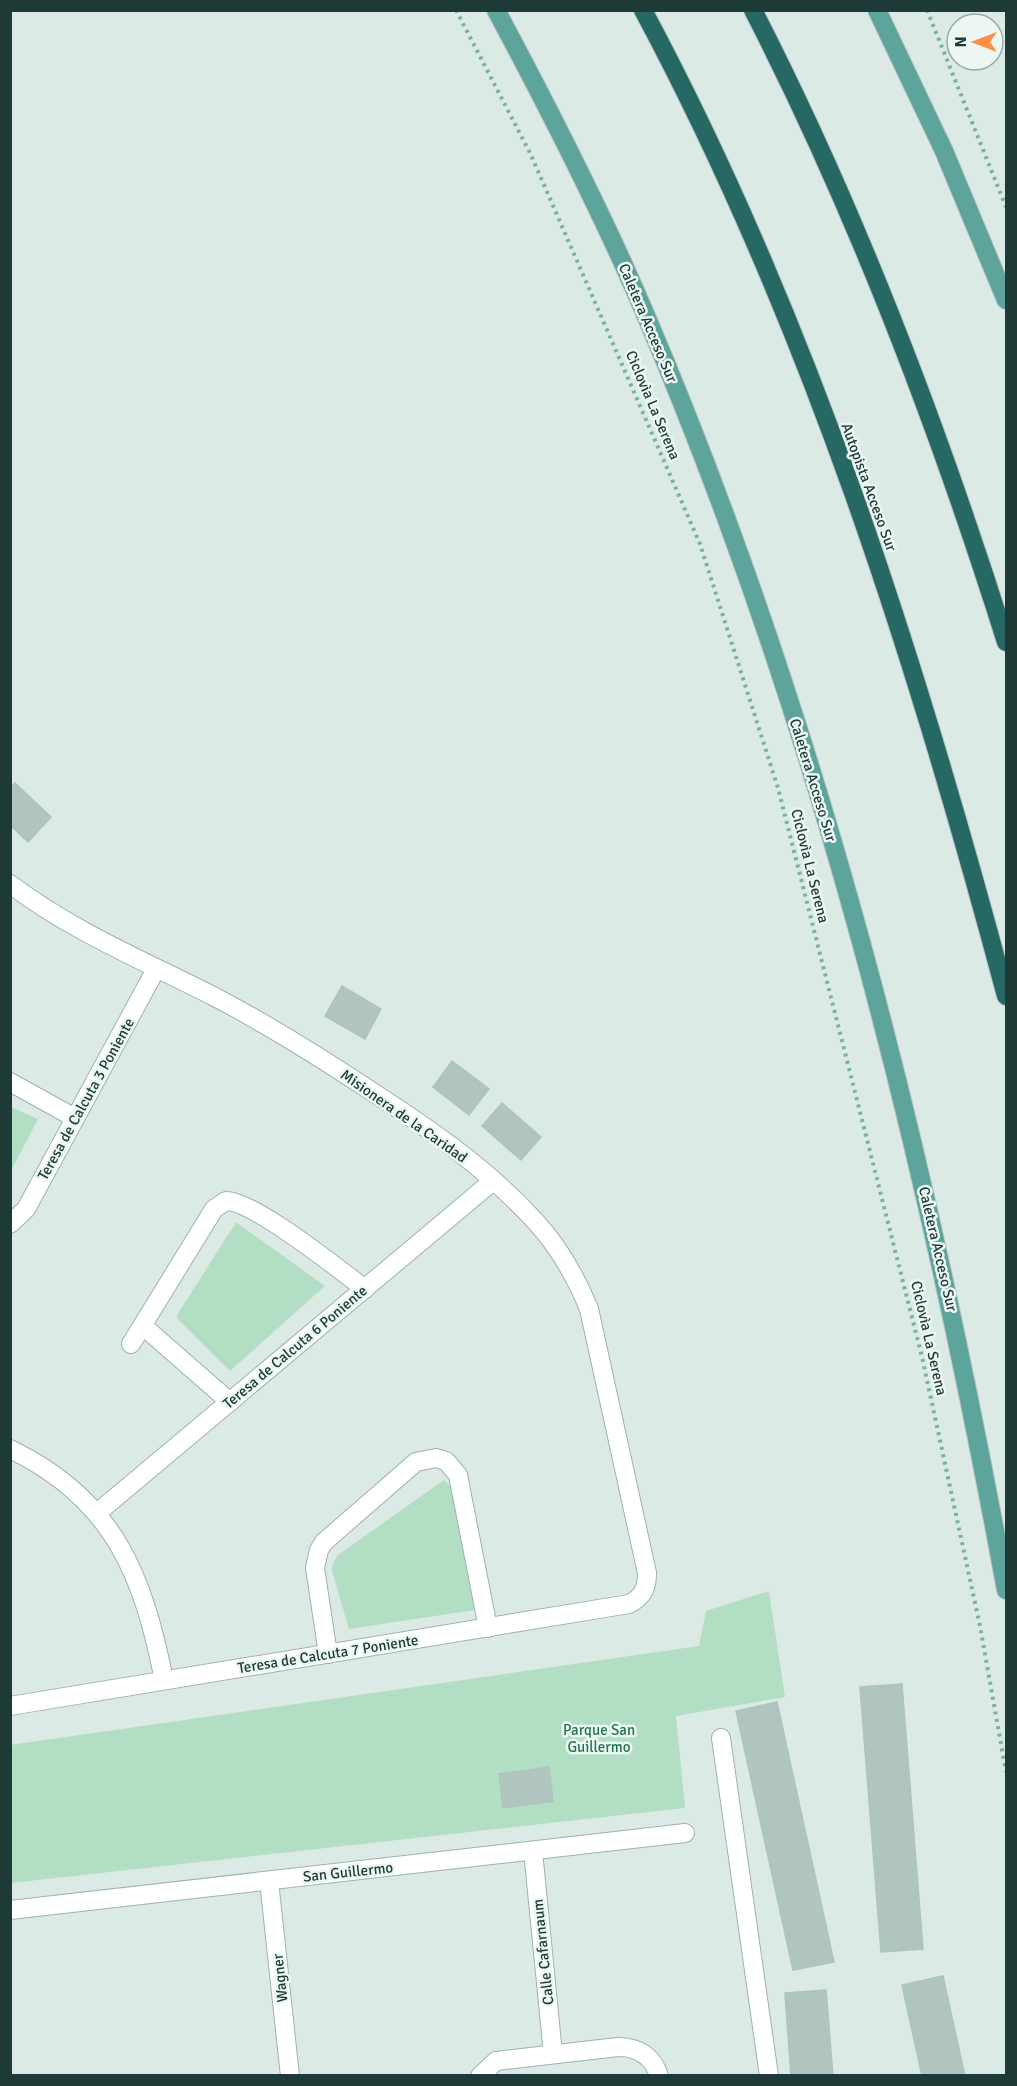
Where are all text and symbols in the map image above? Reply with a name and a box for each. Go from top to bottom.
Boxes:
north arrow [945,12,1005,72]
text: N [951,36,971,48]
street label: Caletera Acceso Sur [615,261,681,386]
street label: Ciclovìa La Serena [622,348,684,462]
street label: Autopista Acceso Sur [837,420,901,554]
street label: Caletera Acceso Sur [786,716,840,844]
street label: Ciclovìa La Serena [787,807,833,925]
street label: Teresa de Calcuta 3 Poniente [34,1015,138,1183]
street label: Misionera de la Caridad [337,1065,471,1167]
street label: Caletera Acceso Sur [915,1185,961,1314]
street label: Ciclovìa La Serena [907,1279,951,1397]
street label: Teresa de Calcuta 6 Poniente [219,1281,371,1413]
street label: Teresa de Calcuta 7 Poniente [236,1631,420,1677]
park label: Parque San Guillermo [563,1721,635,1756]
street label: San Guillermo [302,1858,394,1886]
street label: Calle Cafarnaum [528,1898,558,2006]
street label: Wagner [268,1952,292,2003]

